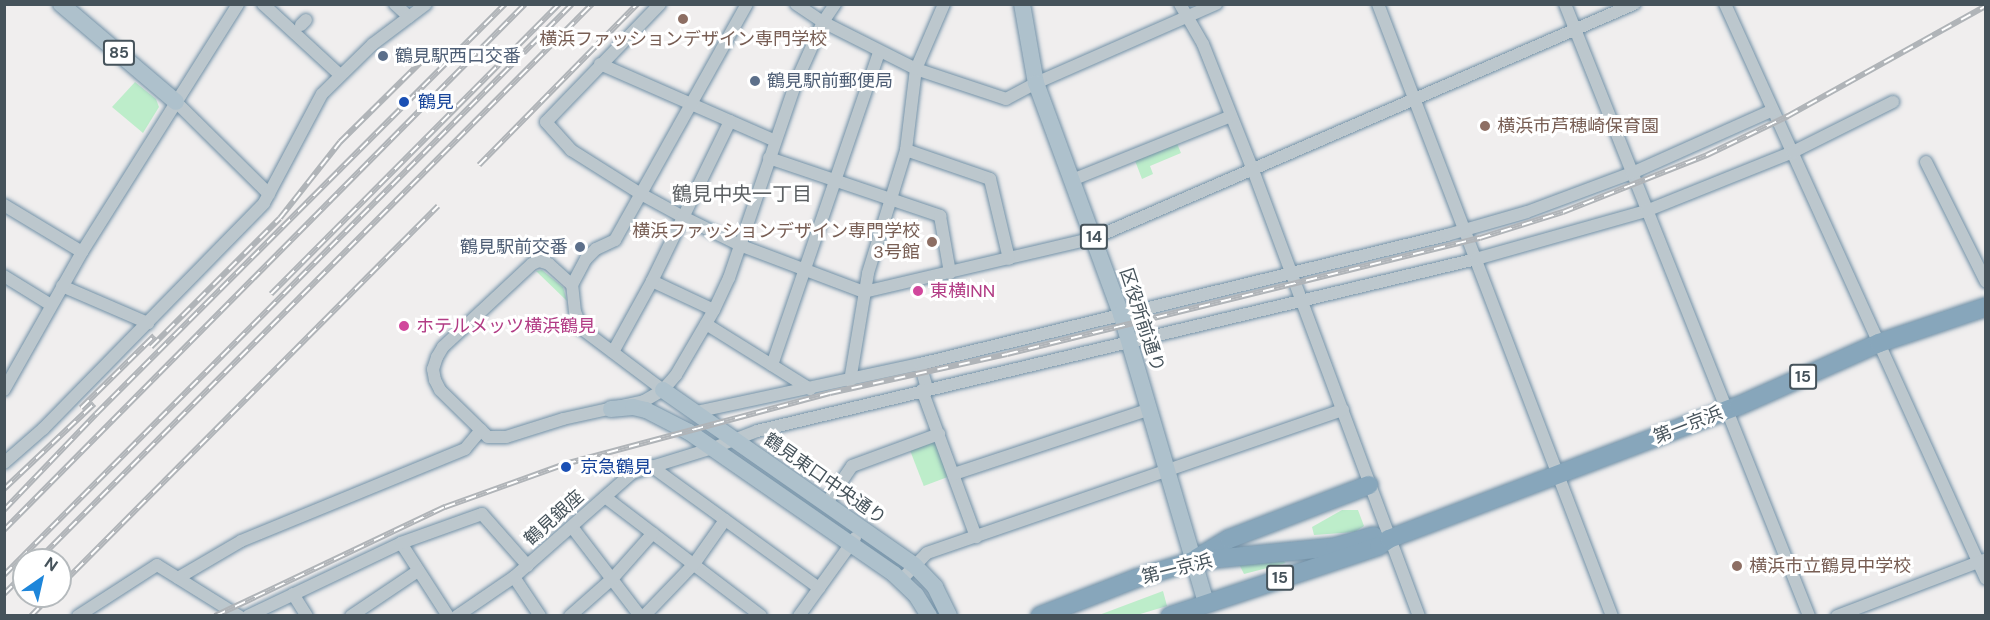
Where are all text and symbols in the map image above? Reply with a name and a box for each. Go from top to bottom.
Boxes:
marker: 横浜ファッションデザイン専門学校 [676,12,690,26]
place label: 横浜ファッションデザイン専門学校 [539,28,827,50]
road number: 85 [102,40,136,66]
place label: 鶴見駅西口交番 [395,45,521,67]
marker: 鶴見駅西口交番 [376,49,390,63]
place label: 鶴見駅前郵便局 [767,70,893,92]
marker: 鶴見駅前郵便局 [748,74,762,88]
place label: 鶴見 [418,91,454,113]
marker: 鶴見 [395,93,413,111]
place label: 横浜市芦穂崎保育園 [1497,115,1659,137]
marker: 横浜市芦穂崎保育園 [1478,119,1492,133]
district label: 鶴見中央一丁目 [672,182,812,206]
place label: 横浜ファッションデザイン専門学校 3号館 [632,221,920,264]
road number: 14 [1079,224,1109,250]
marker: 横浜ファッションデザイン専門学校 3号館 [925,235,939,249]
place label: 鶴見駅前交番 [460,236,568,258]
marker: 鶴見駅前交番 [573,240,587,254]
street label: 区役所前通り [1115,265,1169,375]
place label: 東横INN [930,280,995,302]
marker: 東横INN [911,284,925,298]
place label: ホテルメッツ横浜鶴見 [416,315,596,337]
marker: ホテルメッツ横浜鶴見 [397,319,411,333]
road number: 15 [1788,364,1818,390]
street label: 第一京浜 [1651,402,1725,448]
street label: 鶴見東口中央通り [760,429,890,529]
place label: 京急鶴見 [580,456,652,478]
marker: 京急鶴見 [557,458,575,476]
street label: 鶴見銀座 [520,486,588,550]
north arrow [12,548,72,608]
street label: 第一京浜 [1139,550,1215,588]
text: N [41,552,62,576]
place label: 横浜市立鶴見中学校 [1749,555,1911,577]
marker: 横浜市立鶴見中学校 [1730,559,1744,573]
road number: 15 [1265,565,1295,591]

